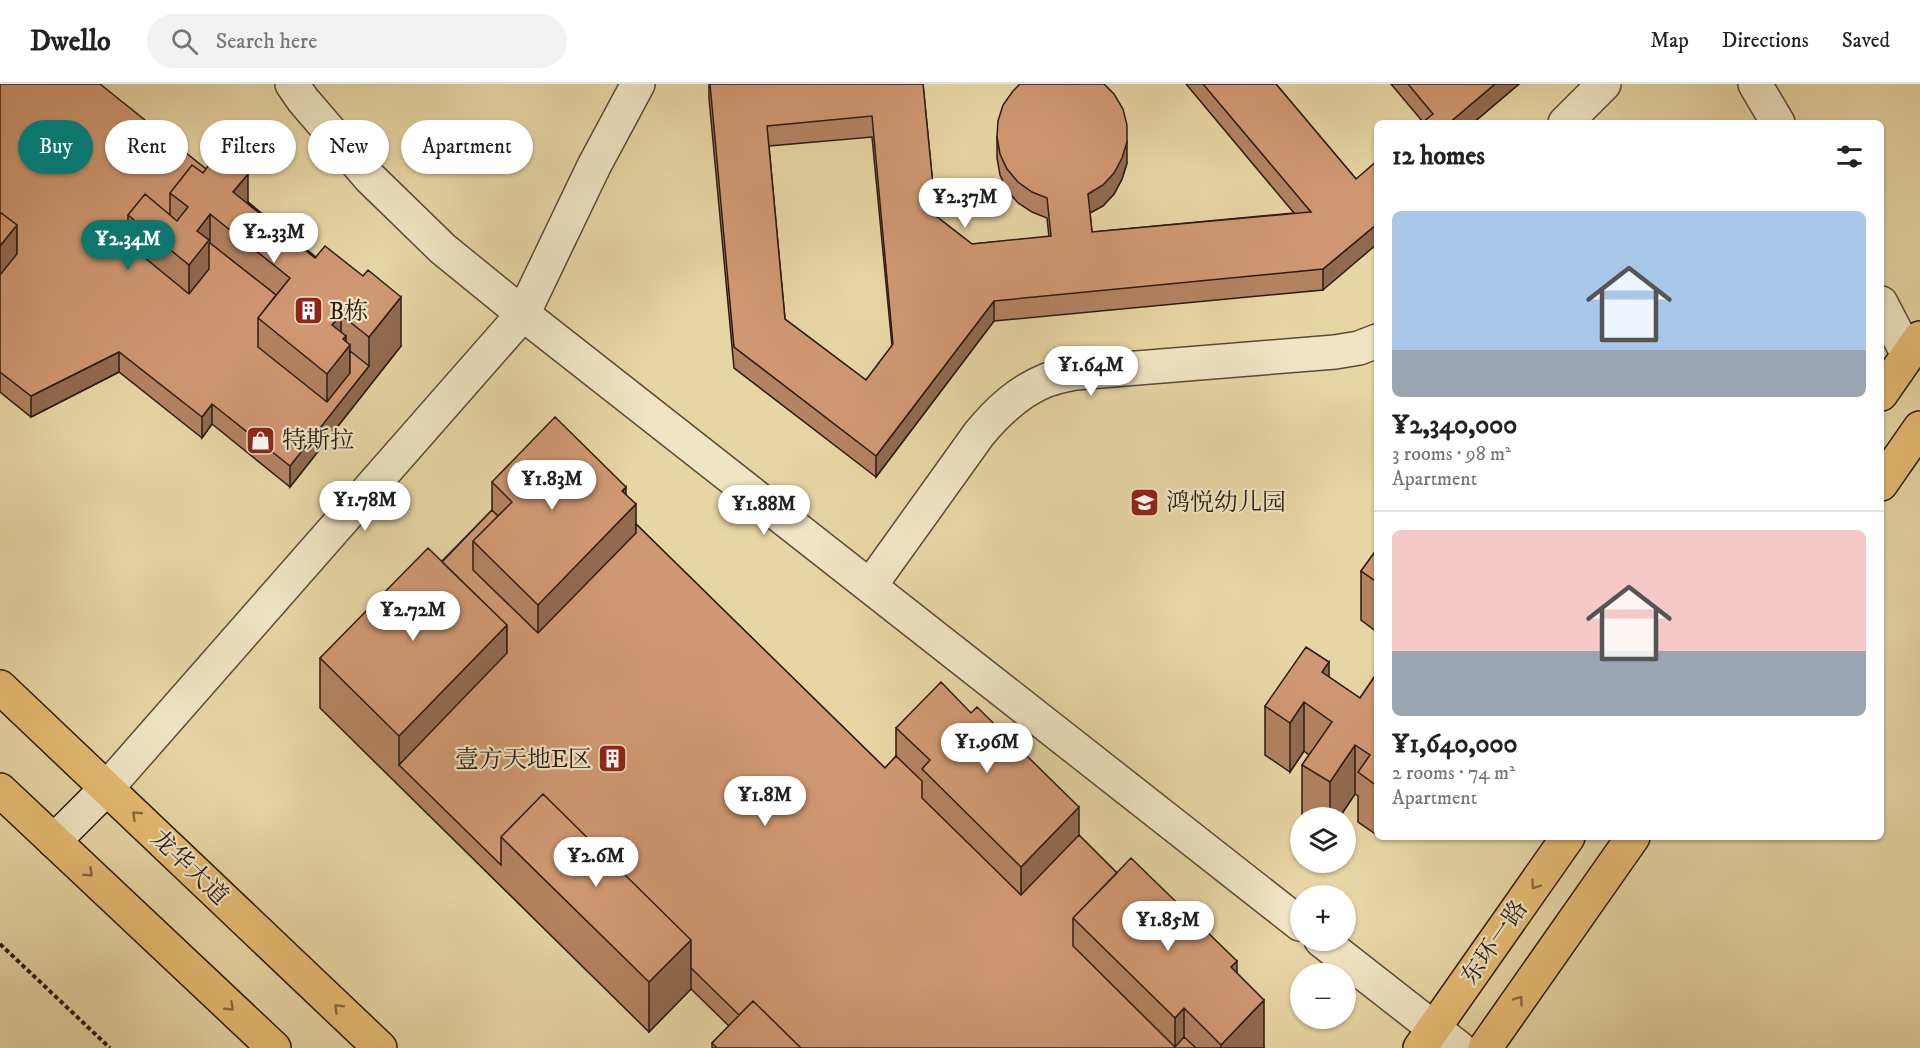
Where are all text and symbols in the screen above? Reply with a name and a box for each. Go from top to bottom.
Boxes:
search box [147,14,567,68]
text: Dwello [30,24,111,59]
icon: search [168,25,201,58]
text: Search here [216,28,317,55]
text: Map [1650,28,1689,54]
text: Directions [1722,28,1809,54]
text: Saved [1842,28,1890,54]
chip: Buy [18,120,93,174]
chip: Rent [105,120,188,174]
chip: Filters [200,120,296,174]
chip: New [308,120,389,174]
chip: Apartment [401,120,533,174]
text: 12 homes [1392,140,1485,173]
icon: filters [1833,140,1866,173]
pin: ¥2.37M [916,178,1014,229]
text: ¥2.37M [933,185,997,210]
pin: ¥2.33M [225,213,323,264]
pin: ¥2.34M [79,220,177,271]
text: ¥2.33M [243,220,305,245]
text: ¥2.34M [95,227,161,252]
icon: home [1575,250,1683,358]
building icon: B栋 [292,295,324,327]
place label: B栋 [329,297,368,327]
pin: ¥1.64M [1042,346,1140,397]
text: ¥1.64M [1058,353,1124,378]
text: ¥2,340,000 [1392,409,1517,442]
shop icon: 特斯拉 [245,424,277,456]
place label: 特斯拉 [282,426,354,456]
text: 3 rooms · 98 m² [1392,442,1511,467]
pin: ¥1.83M [503,460,601,511]
text: ¥1.83M [521,467,583,492]
text: Apartment [1392,467,1477,492]
pin: ¥1.78M [316,481,414,532]
pin: ¥1.88M [715,485,813,536]
school or university icon: 鸿悦幼儿园 [1129,486,1161,518]
text: ¥1.78M [333,488,397,513]
place label: 鸿悦幼儿园 [1166,488,1286,518]
text: ¥1.88M [732,492,796,517]
icon: home [1575,569,1683,677]
pin: ¥2.72M [364,591,462,642]
text: ¥2.72M [380,598,446,623]
pin: ¥1.96M [938,723,1036,774]
text: ¥1,640,000 [1392,728,1517,761]
text: ¥1.96M [955,730,1019,755]
building icon: 壹方天地E区 [597,743,629,775]
place label: 壹方天地E区 [455,745,592,775]
text: 2 rooms · 74 m² [1392,761,1515,786]
pin: ¥1.8M [723,776,807,827]
text: ¥1.8M [738,783,792,808]
text: Apartment [1392,786,1477,811]
map controls [1290,807,1356,1029]
button: layers [1290,807,1356,873]
one-way arrow [132,811,142,822]
street label: 龙华大道 [144,824,234,912]
pin: ¥2.6M [554,837,638,888]
text: ¥2.6M [568,844,624,869]
one-way arrow [81,866,92,877]
one-way arrow [1531,878,1542,889]
button: + [1290,885,1356,951]
street label: 东环一路 [1455,895,1535,990]
pin: ¥1.85M [1119,901,1217,952]
text: ¥1.85M [1136,908,1200,933]
button: − [1290,963,1356,1029]
one-way arrow [1512,996,1523,1007]
one-way arrow [224,1000,234,1011]
one-way arrow [334,1004,345,1015]

